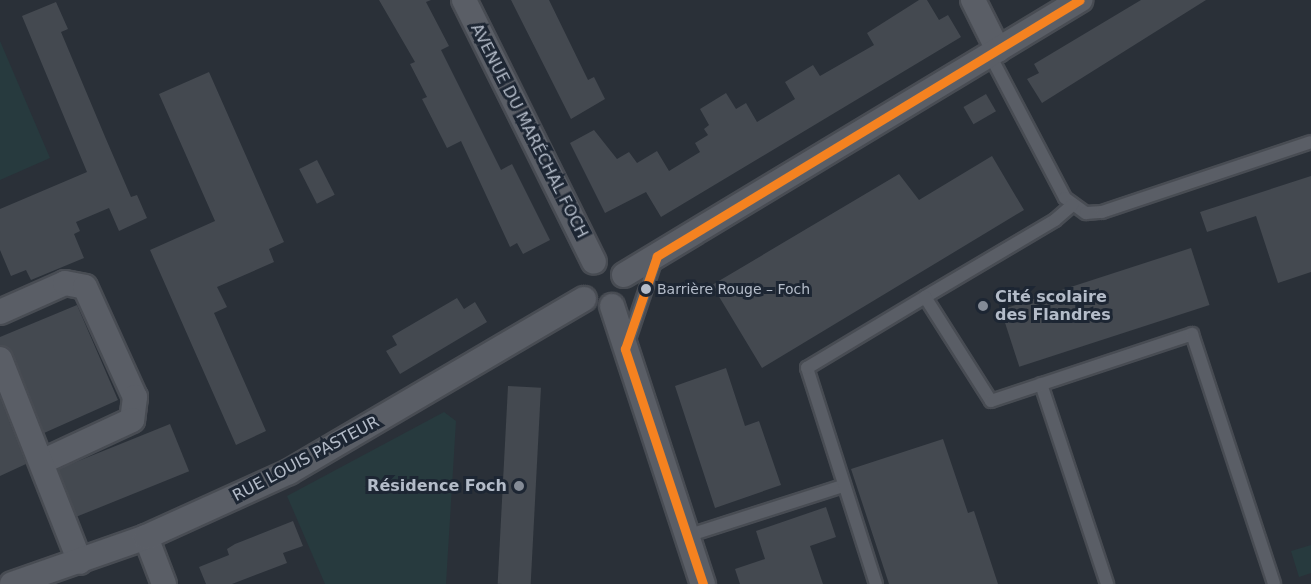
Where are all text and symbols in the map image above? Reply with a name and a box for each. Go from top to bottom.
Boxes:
street label: AVENUE DU MARÉCHAL FOCH [466,21,592,241]
place label: Barrière Rouge – Foch [657,281,810,297]
marker: Barrière Rouge – Foch [640,283,652,295]
place label: Cité scolaire des Flandres [995,287,1111,325]
marker: Cité scolaire des Flandres [976,299,990,313]
street label: RUE LOUIS PASTEUR [230,412,382,506]
place label: Résidence Foch [367,476,507,496]
marker: Résidence Foch [512,479,526,493]

